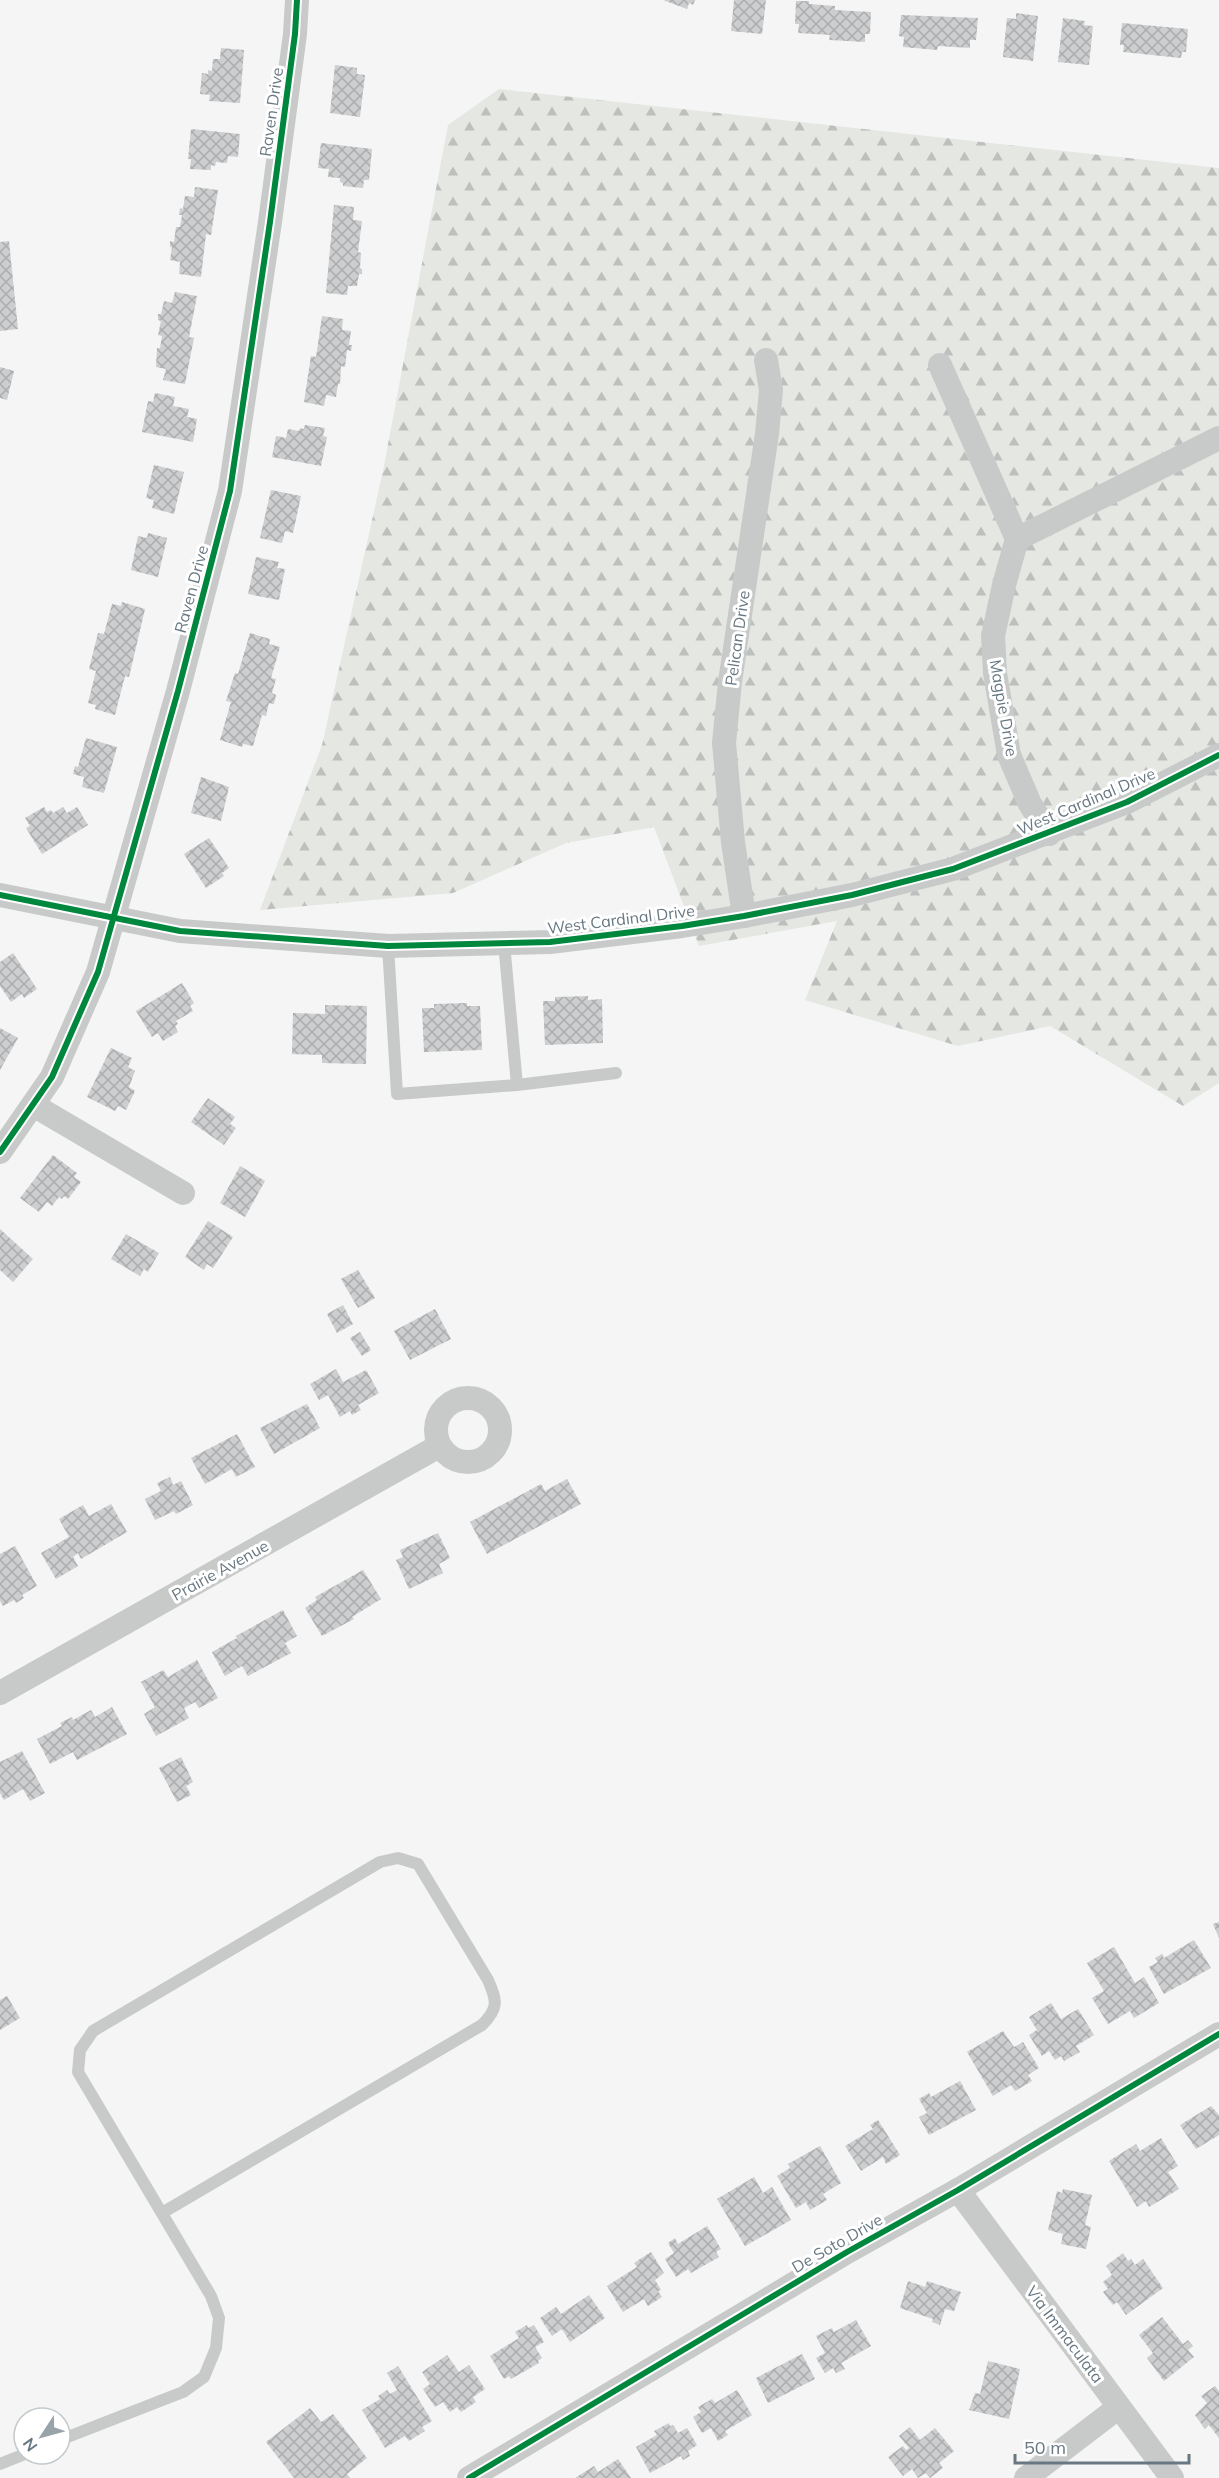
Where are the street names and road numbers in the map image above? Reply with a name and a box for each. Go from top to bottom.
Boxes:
street label: Raven Drive [255,66,287,158]
street label: Raven Drive [170,543,212,635]
street label: Pelican Drive [720,589,754,687]
street label: Magpie Drive [986,658,1022,758]
street label: West Cardinal Drive [1014,763,1158,839]
street label: West Cardinal Drive [546,900,696,938]
street label: Prairie Avenue [168,1535,272,1605]
street label: De Soto Drive [788,2209,886,2277]
street label: Via Immaculata [1022,2282,1108,2386]

